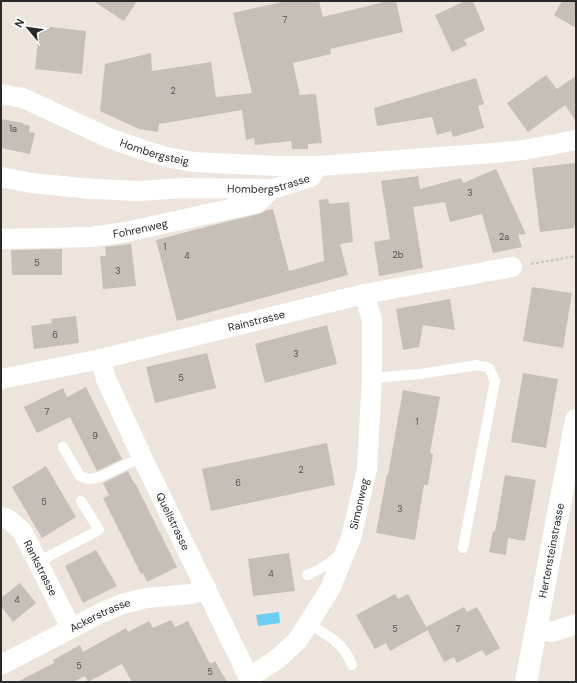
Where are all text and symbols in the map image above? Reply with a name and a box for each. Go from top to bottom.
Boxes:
north arrow [8,8,48,48]
house number: 7 [283,14,288,26]
text: N [11,16,27,30]
house number: 2 [170,85,176,97]
house number: 1a [9,123,17,135]
street label: Hombergsteig [118,135,190,168]
street label: Hombergstrasse [227,171,311,196]
house number: 3 [467,187,473,199]
street label: Fohrenweg [112,216,169,241]
house number: 2a [499,231,509,243]
house number: 1 [164,241,167,253]
house number: 2b [393,249,404,261]
house number: 4 [184,250,190,262]
house number: 5 [34,257,40,269]
house number: 3 [115,265,121,277]
street label: Rainstrasse [226,307,286,334]
house number: 6 [52,329,58,341]
house number: 3 [293,348,299,360]
house number: 5 [178,372,184,384]
house number: 7 [45,406,50,418]
house number: 1 [416,416,419,428]
house number: 9 [92,430,98,442]
house number: 2 [298,464,304,476]
house number: 6 [235,477,241,489]
street label: Simonweg [346,477,372,531]
street label: Quellstrasse [153,490,193,553]
house number: 5 [41,496,47,508]
street label: Hertensteinstrasse [535,502,567,599]
house number: 3 [397,503,403,515]
street label: Rankstrasse [21,538,61,598]
house number: 4 [268,568,274,580]
house number: 4 [14,594,20,606]
street label: Ackerstrasse [67,595,132,635]
house number: 5 [392,623,398,635]
house number: 7 [456,623,461,635]
house number: 5 [76,660,82,672]
house number: 5 [207,666,213,678]

